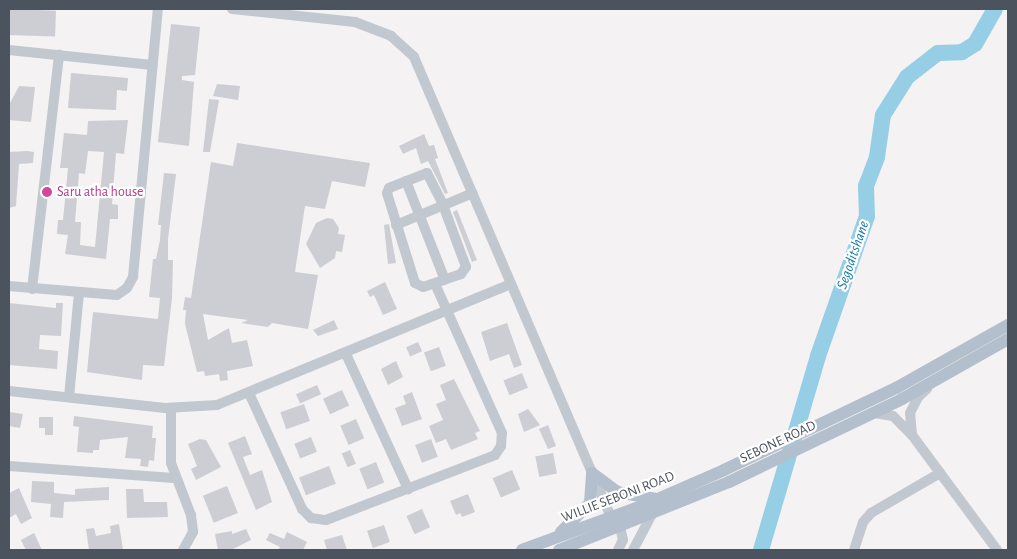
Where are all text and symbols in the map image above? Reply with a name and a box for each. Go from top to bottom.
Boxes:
place label: Saru atha house [57,184,144,200]
marker: Saru atha house [41,186,53,198]
water label: Segoditshane [833,219,873,291]
street label: SEBONE ROAD [737,417,819,467]
street label: WILLIE SEBONI ROAD [559,468,677,526]

